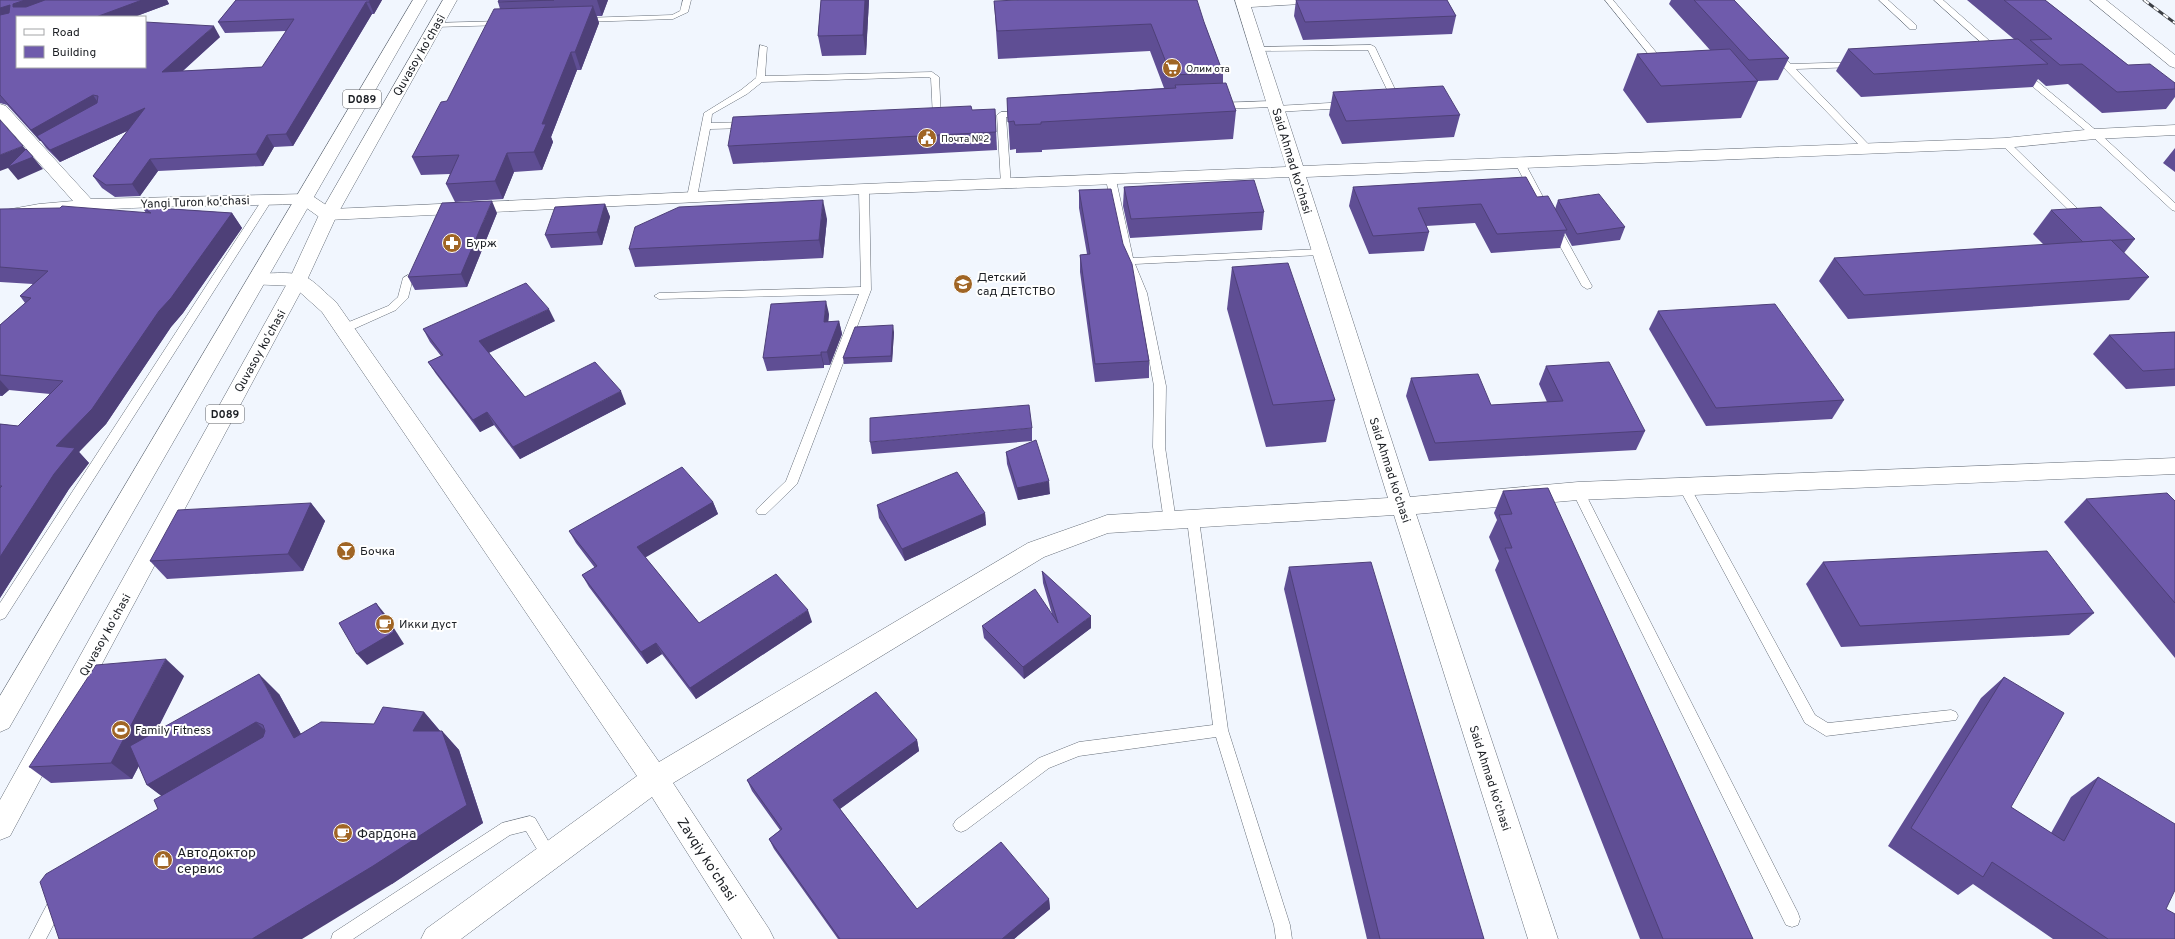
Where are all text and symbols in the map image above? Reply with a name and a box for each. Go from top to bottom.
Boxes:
street label: Quvasoy koʻchasi [390,12,450,99]
legend [16,16,146,68]
text: Road [52,25,80,41]
text: Building [52,45,96,61]
supermarket icon: Олим ота [1161,57,1183,79]
place label: Олим ота [1186,63,1230,76]
road number: D089 [343,90,381,108]
street label: Said Ahmad ko'chasi [1267,106,1315,216]
public building icon: Почта №2 [916,127,938,149]
place label: Почта №2 [941,133,989,146]
street label: Yangi Turon ko'chasi [140,193,250,213]
pharmacy icon: Бурж [441,232,463,254]
place label: Бурж [466,236,497,252]
place label: Детский сад ДЕТСТВО [977,270,1055,300]
school or university icon: Детский сад ДЕТСТВО [952,273,974,295]
street label: Quvasoy koʻchasi [231,307,290,396]
road number: D089 [206,405,244,423]
street label: Said Ahmad ko'chasi [1364,415,1414,525]
bar icon: Бочка [335,540,357,562]
place label: Бочка [360,544,395,560]
street label: Quvasoy koʻchasi [76,591,135,680]
cafe icon: Икки дуст [374,613,396,635]
place label: Икки дуст [399,617,458,633]
sports icon: Family Fitness [110,719,132,741]
place label: Family Fitness [135,723,211,739]
street label: Said Ahmad ko'chasi [1464,723,1514,833]
street label: Zavqiy koʻchasi [672,815,739,905]
cafe icon: Фардона [332,822,354,844]
place label: Фардона [357,826,416,843]
place label: Автодоктор сервис [177,845,256,878]
shop icon: Автодоктор сервис [152,849,174,871]

